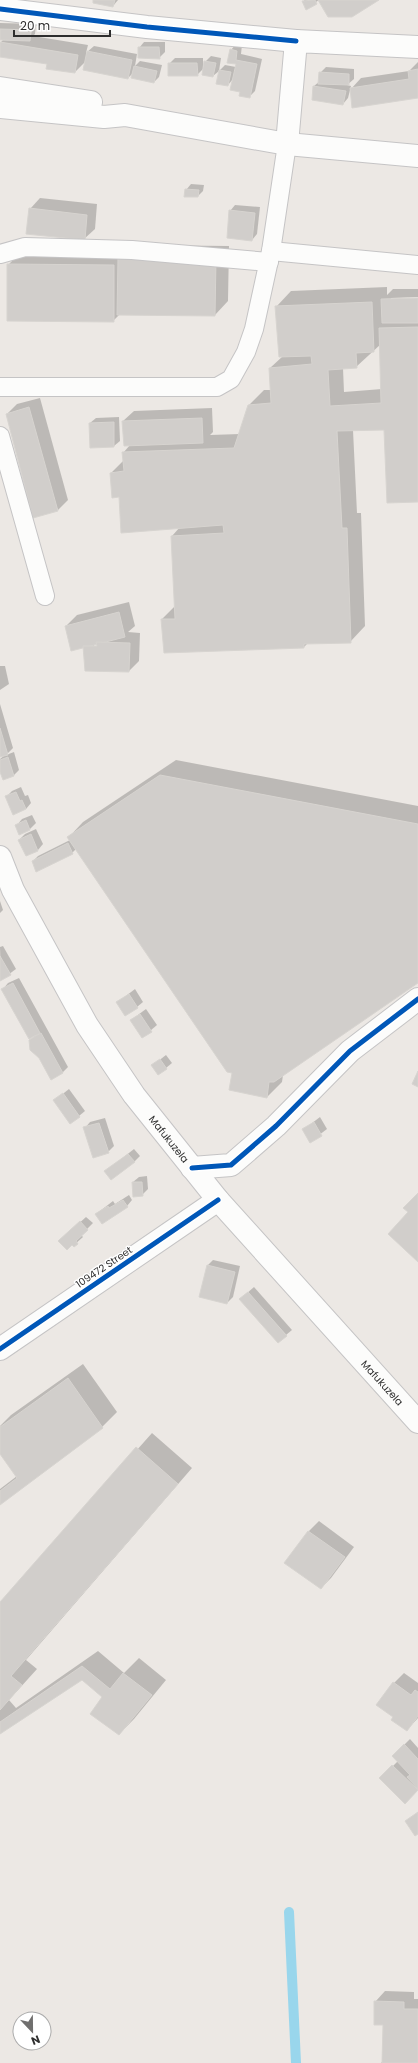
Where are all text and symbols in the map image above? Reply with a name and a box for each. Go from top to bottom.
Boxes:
scale bar [14,12,110,38]
text: 20 m [20,17,50,34]
street label: Mafukuzela [146,1112,193,1166]
street label: 109472 Street [73,1242,136,1291]
street label: Mafukuzela [358,1357,407,1409]
north arrow [12,2011,52,2051]
text: N [29,2031,43,2049]

